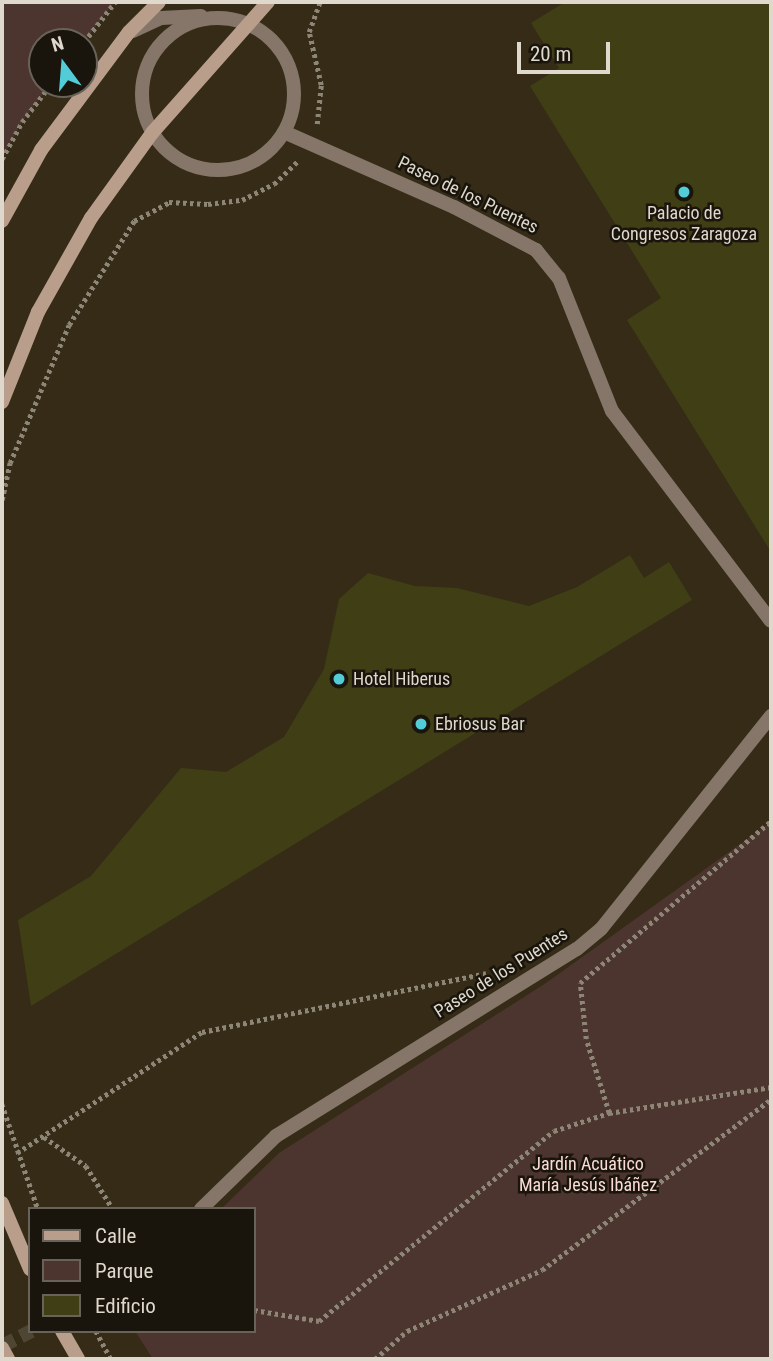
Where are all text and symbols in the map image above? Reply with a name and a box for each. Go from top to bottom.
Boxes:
north arrow [28,28,98,98]
scale bar [521,28,614,72]
text: N [49,32,66,57]
text: 20 m [530,42,571,66]
street label: Paseo de los Puentes [394,152,542,238]
marker: Palacio de Congresos Zaragoza [676,184,692,200]
place label: Palacio de Congresos Zaragoza [611,203,757,246]
place label: Hotel Hiberus [353,668,450,690]
marker: Hotel Hiberus [331,671,347,687]
place label: Ebriosus Bar [435,713,525,735]
marker: Ebriosus Bar [413,716,429,732]
street label: Paseo de los Puentes [430,923,572,1023]
park label: Jardín Acuático María Jesús Ibáñez [519,1154,657,1196]
legend [28,1207,256,1333]
text: Calle [95,1224,136,1248]
text: Parque [95,1259,153,1283]
text: Edificio [95,1294,156,1318]

